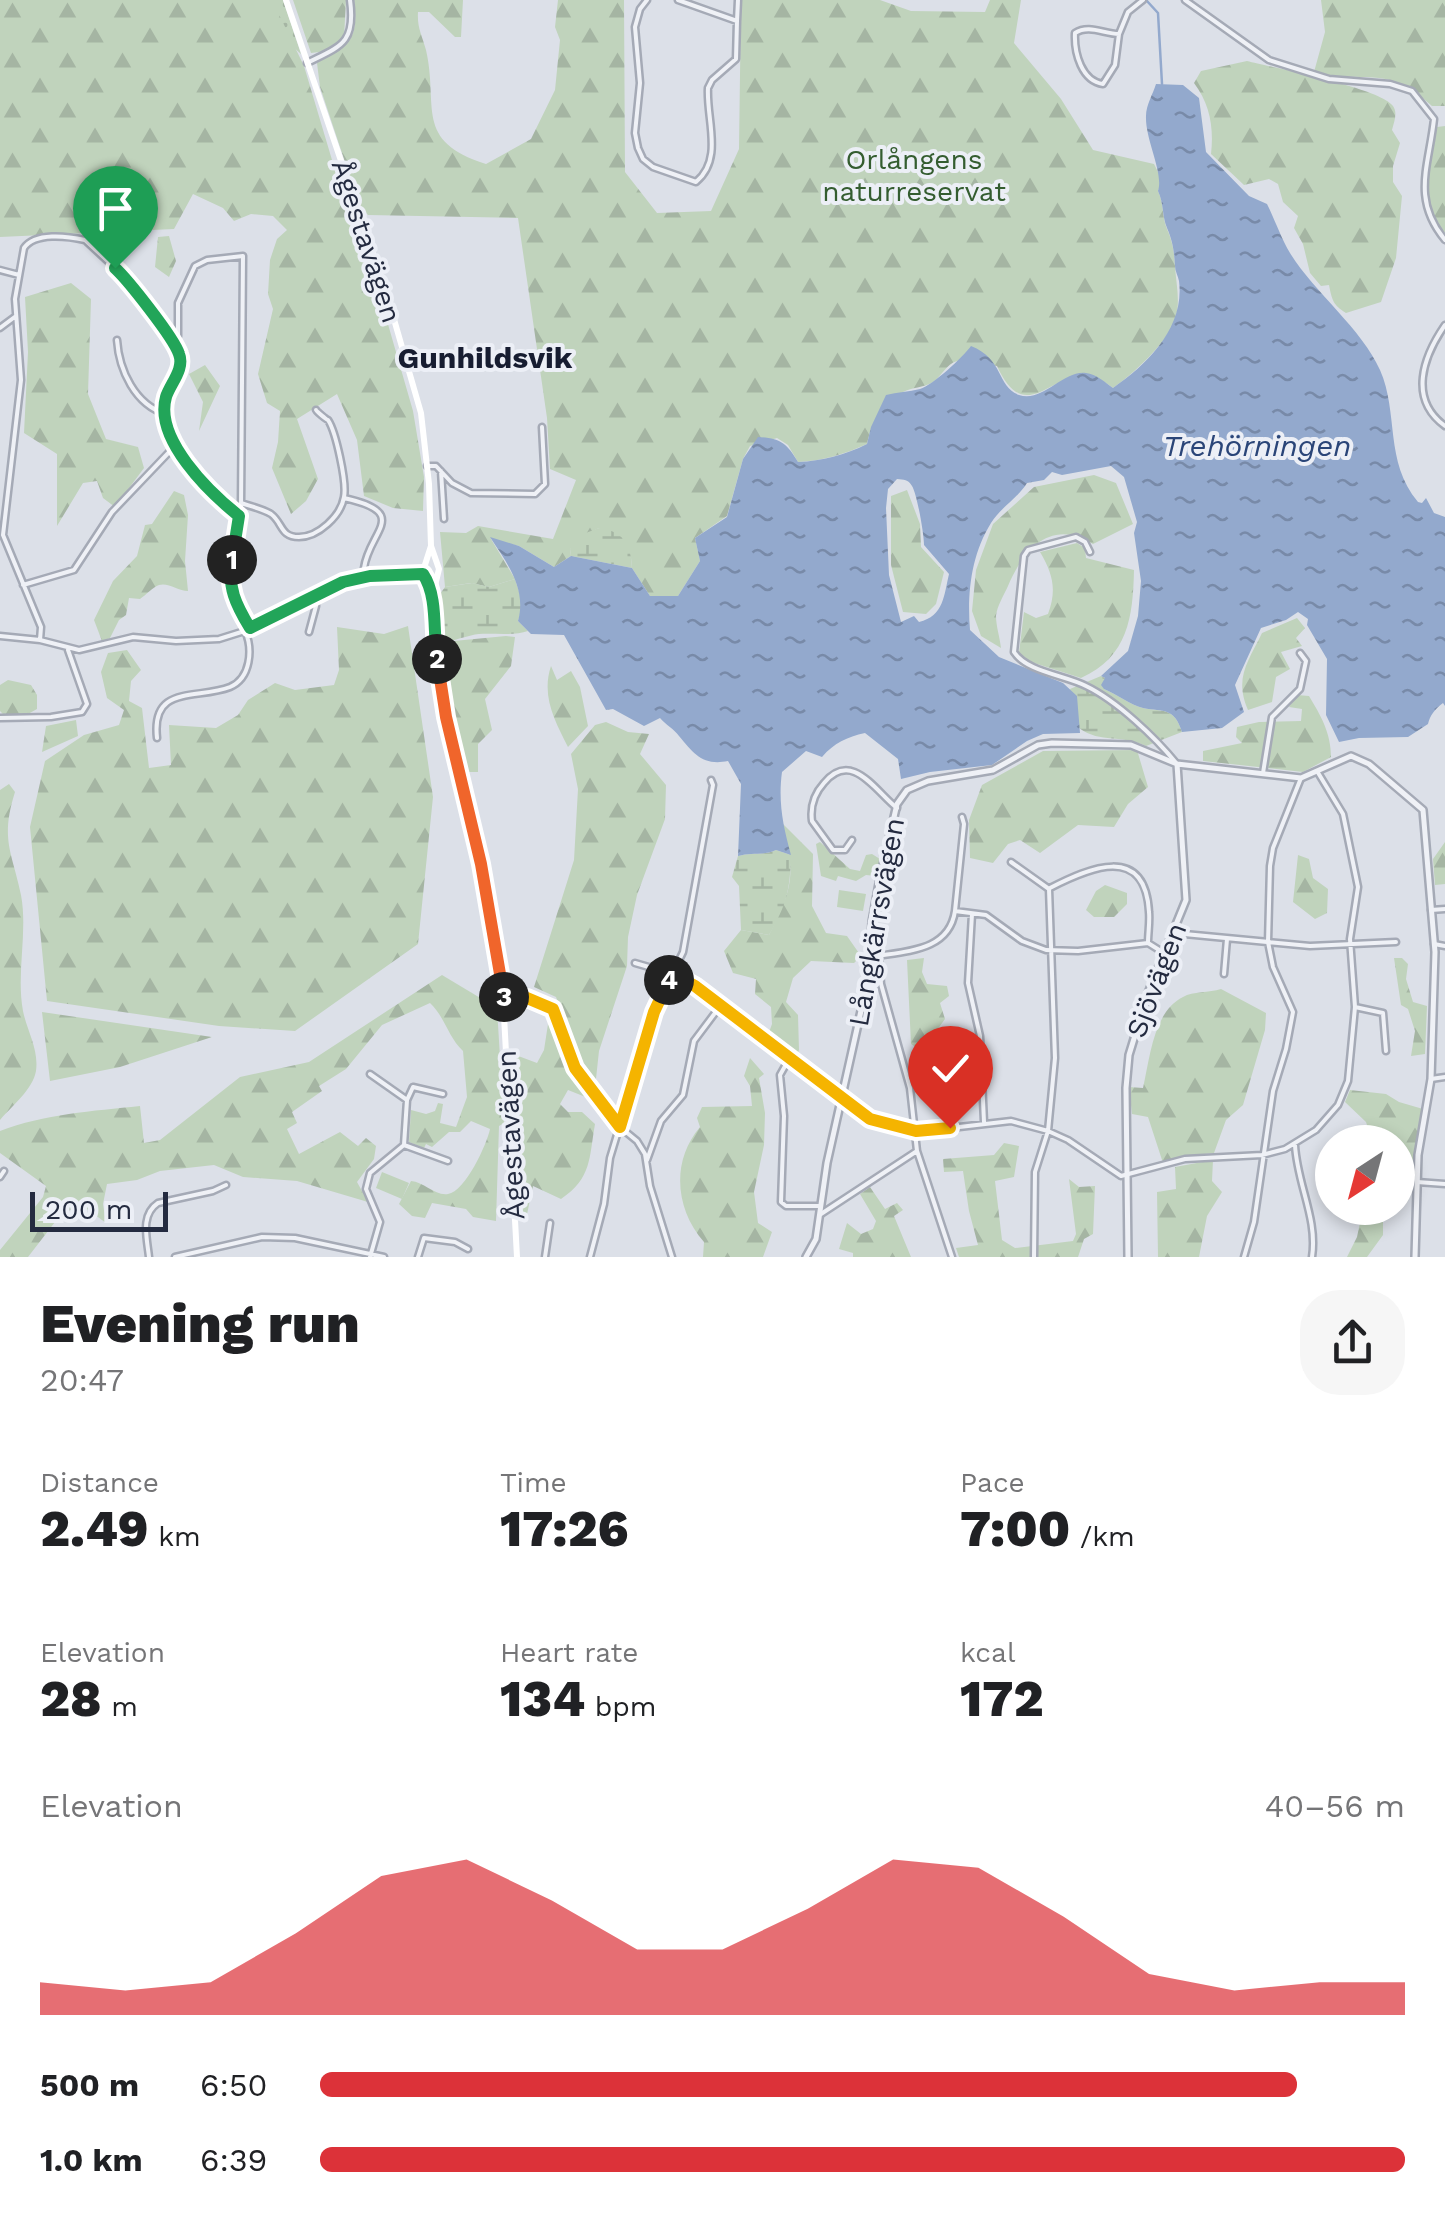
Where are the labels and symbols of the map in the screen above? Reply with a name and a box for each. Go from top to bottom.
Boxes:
park label: Orlångens naturreservat [822,143,1006,208]
street label: Ågestavägen [325,155,408,327]
pin [73,166,158,269]
district label: Gunhildsvik [398,340,573,375]
water label: Trehörningen [1163,428,1351,463]
pin: 1 [207,535,257,585]
pin: 2 [412,634,462,684]
street label: Långkärrsvägen [842,815,911,1029]
street label: Sjövägen [1119,918,1193,1042]
pin: 4 [644,955,694,1005]
pin: 3 [479,972,529,1022]
pin [908,1026,993,1129]
street label: Ågestavägen [490,1049,531,1221]
north arrow [1315,1125,1415,1225]
scale bar [30,1187,168,1232]

